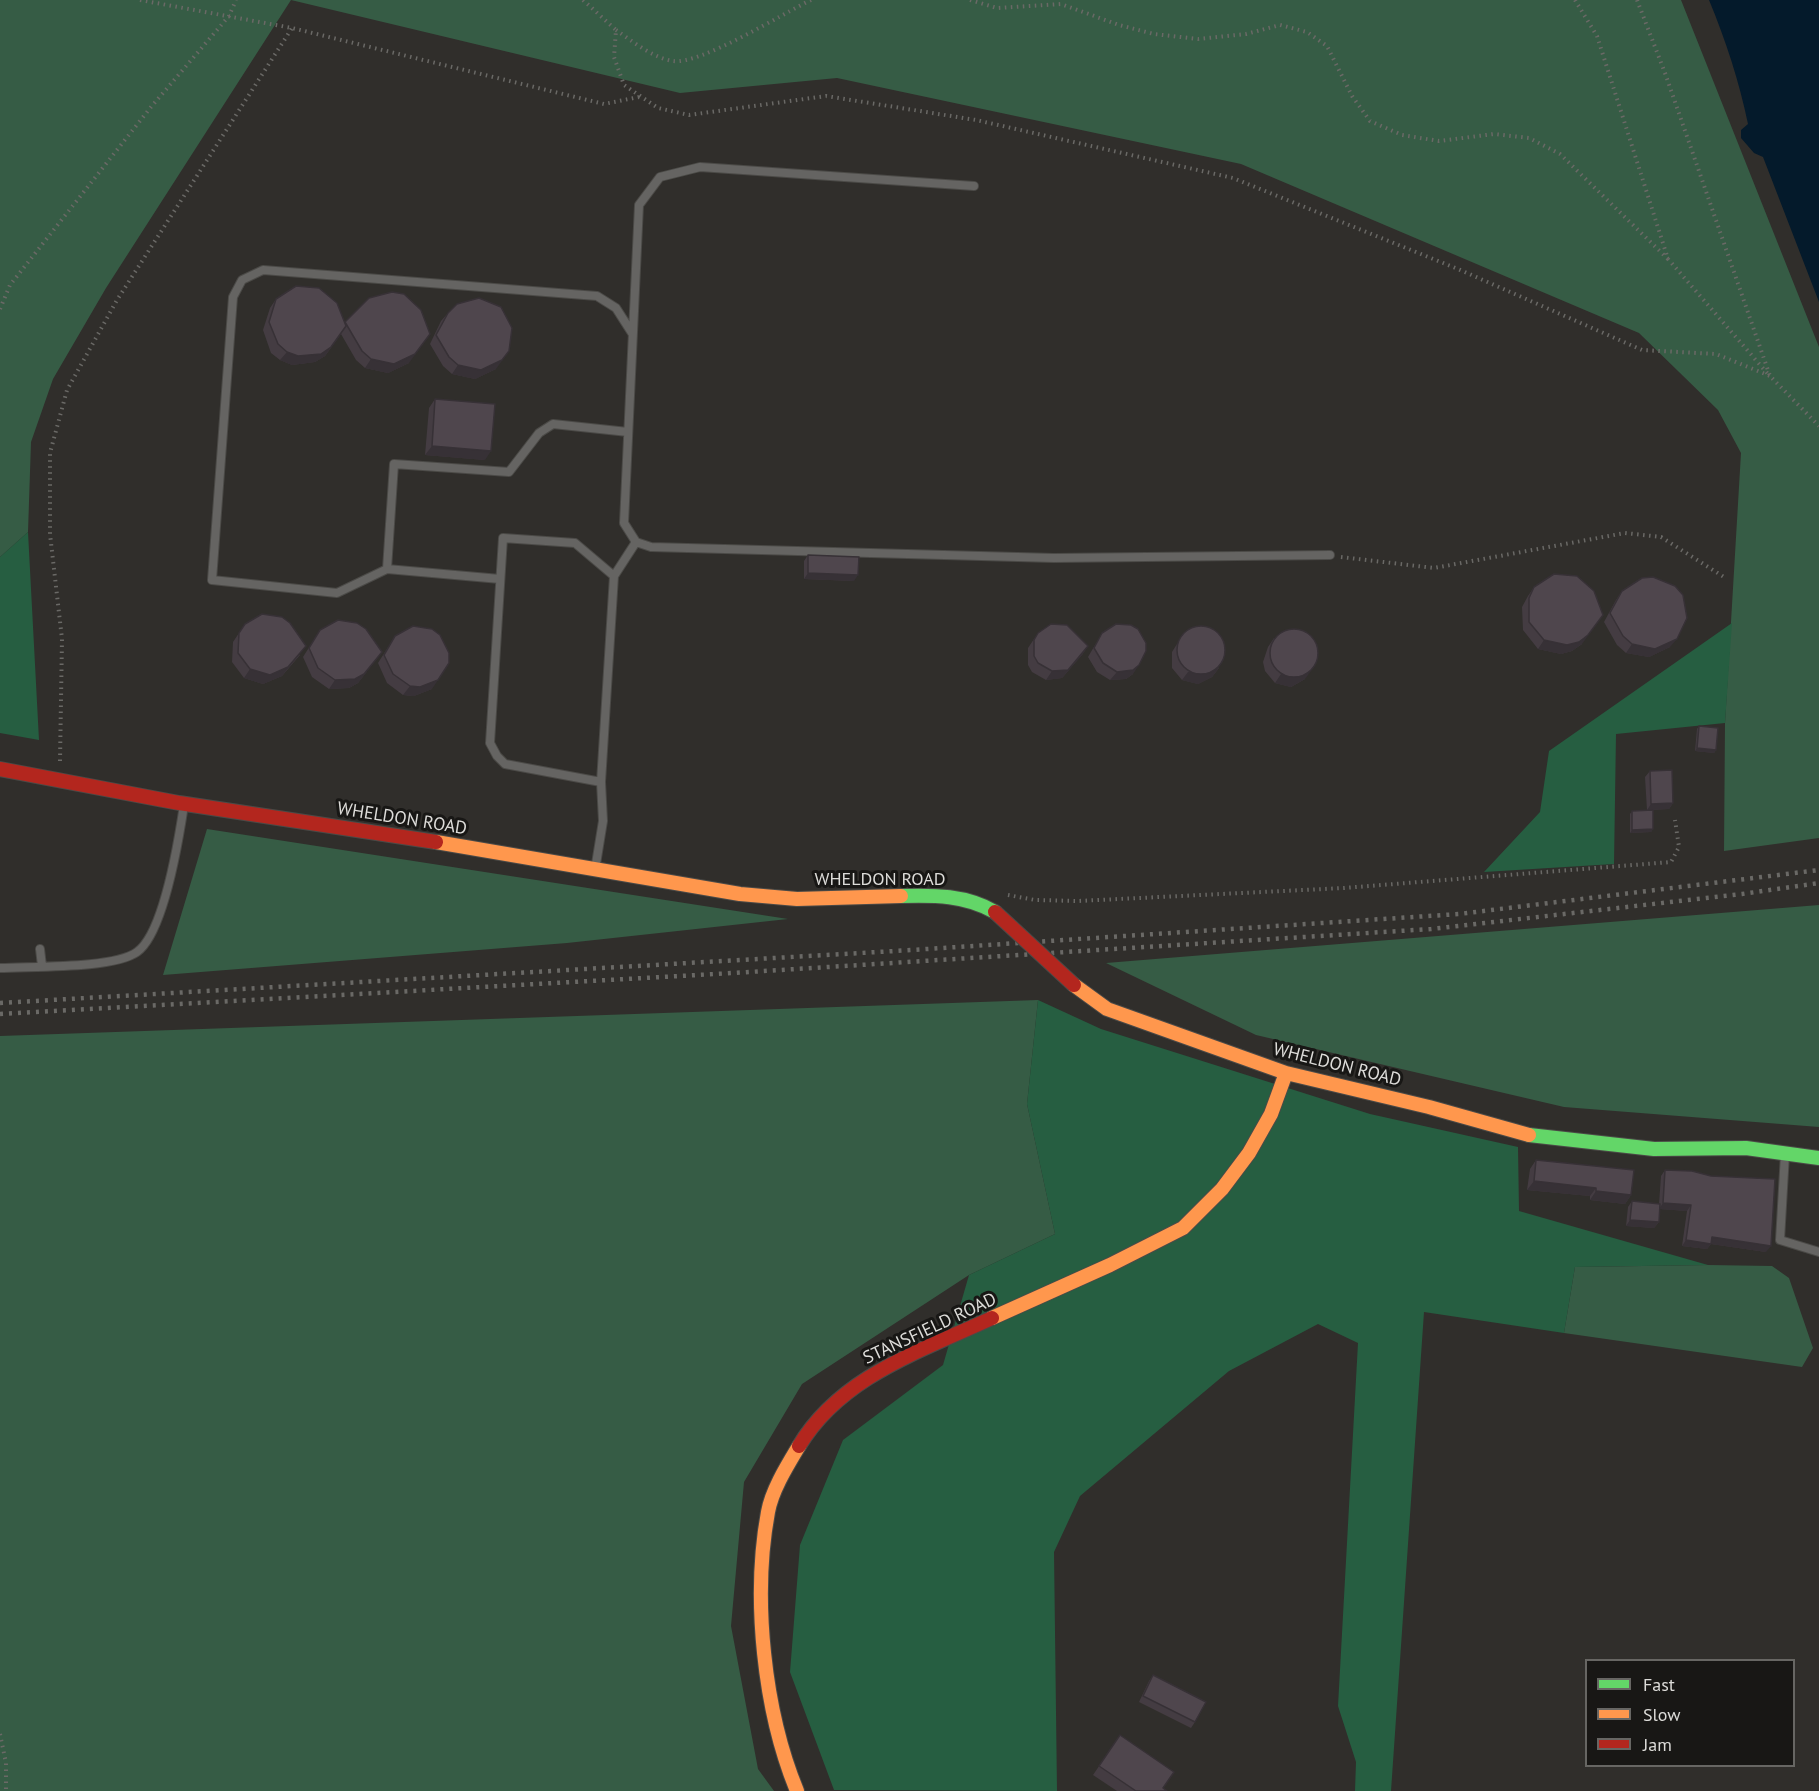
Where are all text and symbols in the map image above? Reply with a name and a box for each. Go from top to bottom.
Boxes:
street label: WHELDON ROAD [336,798,468,840]
street label: WHELDON ROAD [814,869,946,891]
street label: WHELDON ROAD [1271,1039,1403,1091]
street label: STANSFIELD ROAD [860,1289,1000,1369]
legend [1585,1659,1795,1767]
text: Fast [1643,1673,1675,1696]
text: Slow [1643,1703,1681,1726]
text: Jam [1643,1733,1672,1756]

